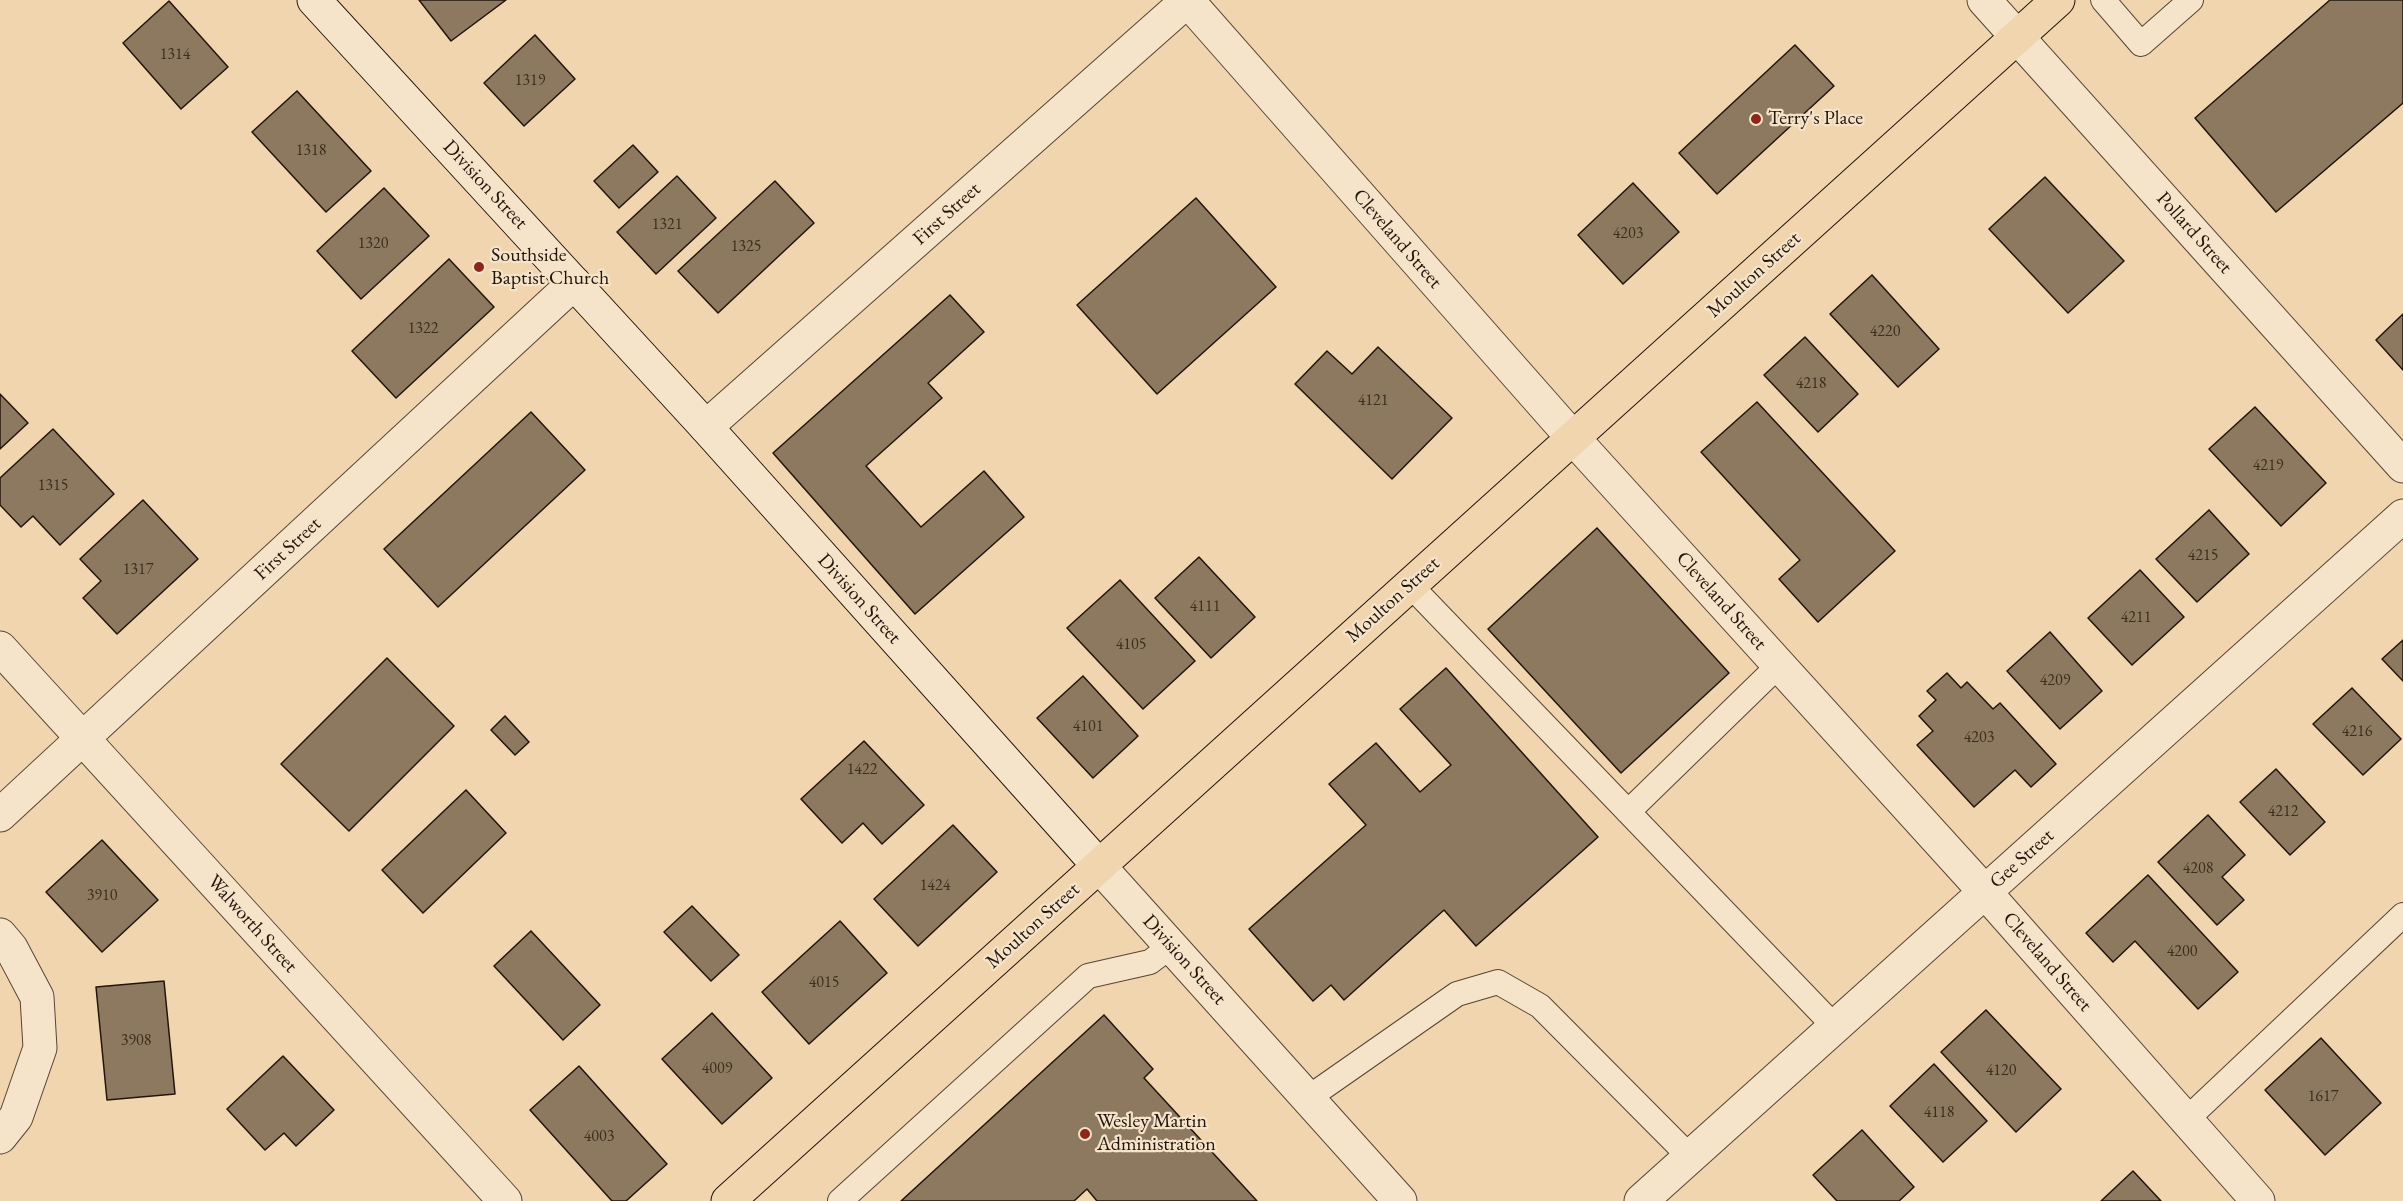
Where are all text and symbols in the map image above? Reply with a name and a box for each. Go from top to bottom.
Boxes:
house number: 1314 [160,45,190,65]
house number: 1319 [515,71,545,91]
place label: Terry's Place [1768,107,1863,131]
marker: Terry's Place [1749,112,1763,126]
street label: Division Street [438,135,532,235]
house number: 1318 [296,141,326,161]
street label: First Street [908,177,986,251]
street label: Cleveland Street [1347,184,1447,294]
street label: Pollard Street [2151,187,2237,279]
house number: 1321 [652,215,682,235]
house number: 4203 [1613,224,1643,244]
street label: Moulton Street [1702,227,1806,323]
house number: 1320 [358,234,388,254]
house number: 1325 [731,237,761,257]
place label: Southside Baptist Church [491,244,609,291]
marker: Southside Baptist Church [472,260,486,274]
house number: 1322 [408,319,438,339]
house number: 4220 [1870,322,1900,342]
house number: 4218 [1796,374,1826,394]
house number: 4121 [1358,391,1388,411]
house number: 4219 [2253,456,2283,476]
house number: 1315 [38,476,68,496]
street label: First Street [250,512,326,586]
house number: 4215 [2188,546,2218,566]
street label: Cleveland Street [1671,547,1771,655]
street label: Division Street [812,549,906,649]
street label: Moulton Street [1341,552,1445,648]
house number: 1317 [123,560,153,580]
house number: 4111 [1190,597,1220,617]
house number: 4211 [2121,608,2151,628]
house number: 4105 [1116,635,1146,655]
house number: 4209 [2040,671,2070,691]
house number: 4101 [1073,717,1103,737]
house number: 4216 [2342,722,2372,742]
house number: 4203 [1964,728,1994,748]
house number: 1422 [847,760,877,780]
house number: 4212 [2268,802,2298,822]
street label: Gee Street [1985,824,2059,894]
house number: 4208 [2183,859,2213,879]
street label: Walworth Street [202,870,302,978]
house number: 1424 [920,876,950,896]
street label: Moulton Street [981,878,1085,974]
house number: 3910 [87,886,117,906]
street label: Cleveland Street [1997,907,2097,1017]
street label: Division Street [1137,910,1231,1010]
house number: 4200 [2167,942,2197,962]
house number: 4015 [809,973,839,993]
house number: 3908 [121,1031,151,1051]
house number: 4009 [702,1059,732,1079]
house number: 4120 [1986,1061,2016,1081]
house number: 1617 [2308,1087,2338,1107]
house number: 4118 [1924,1103,1954,1123]
place label: Wesley Martin Administration [1097,1110,1216,1157]
house number: 4003 [584,1127,614,1147]
marker: Wesley Martin Administration [1078,1127,1092,1141]

